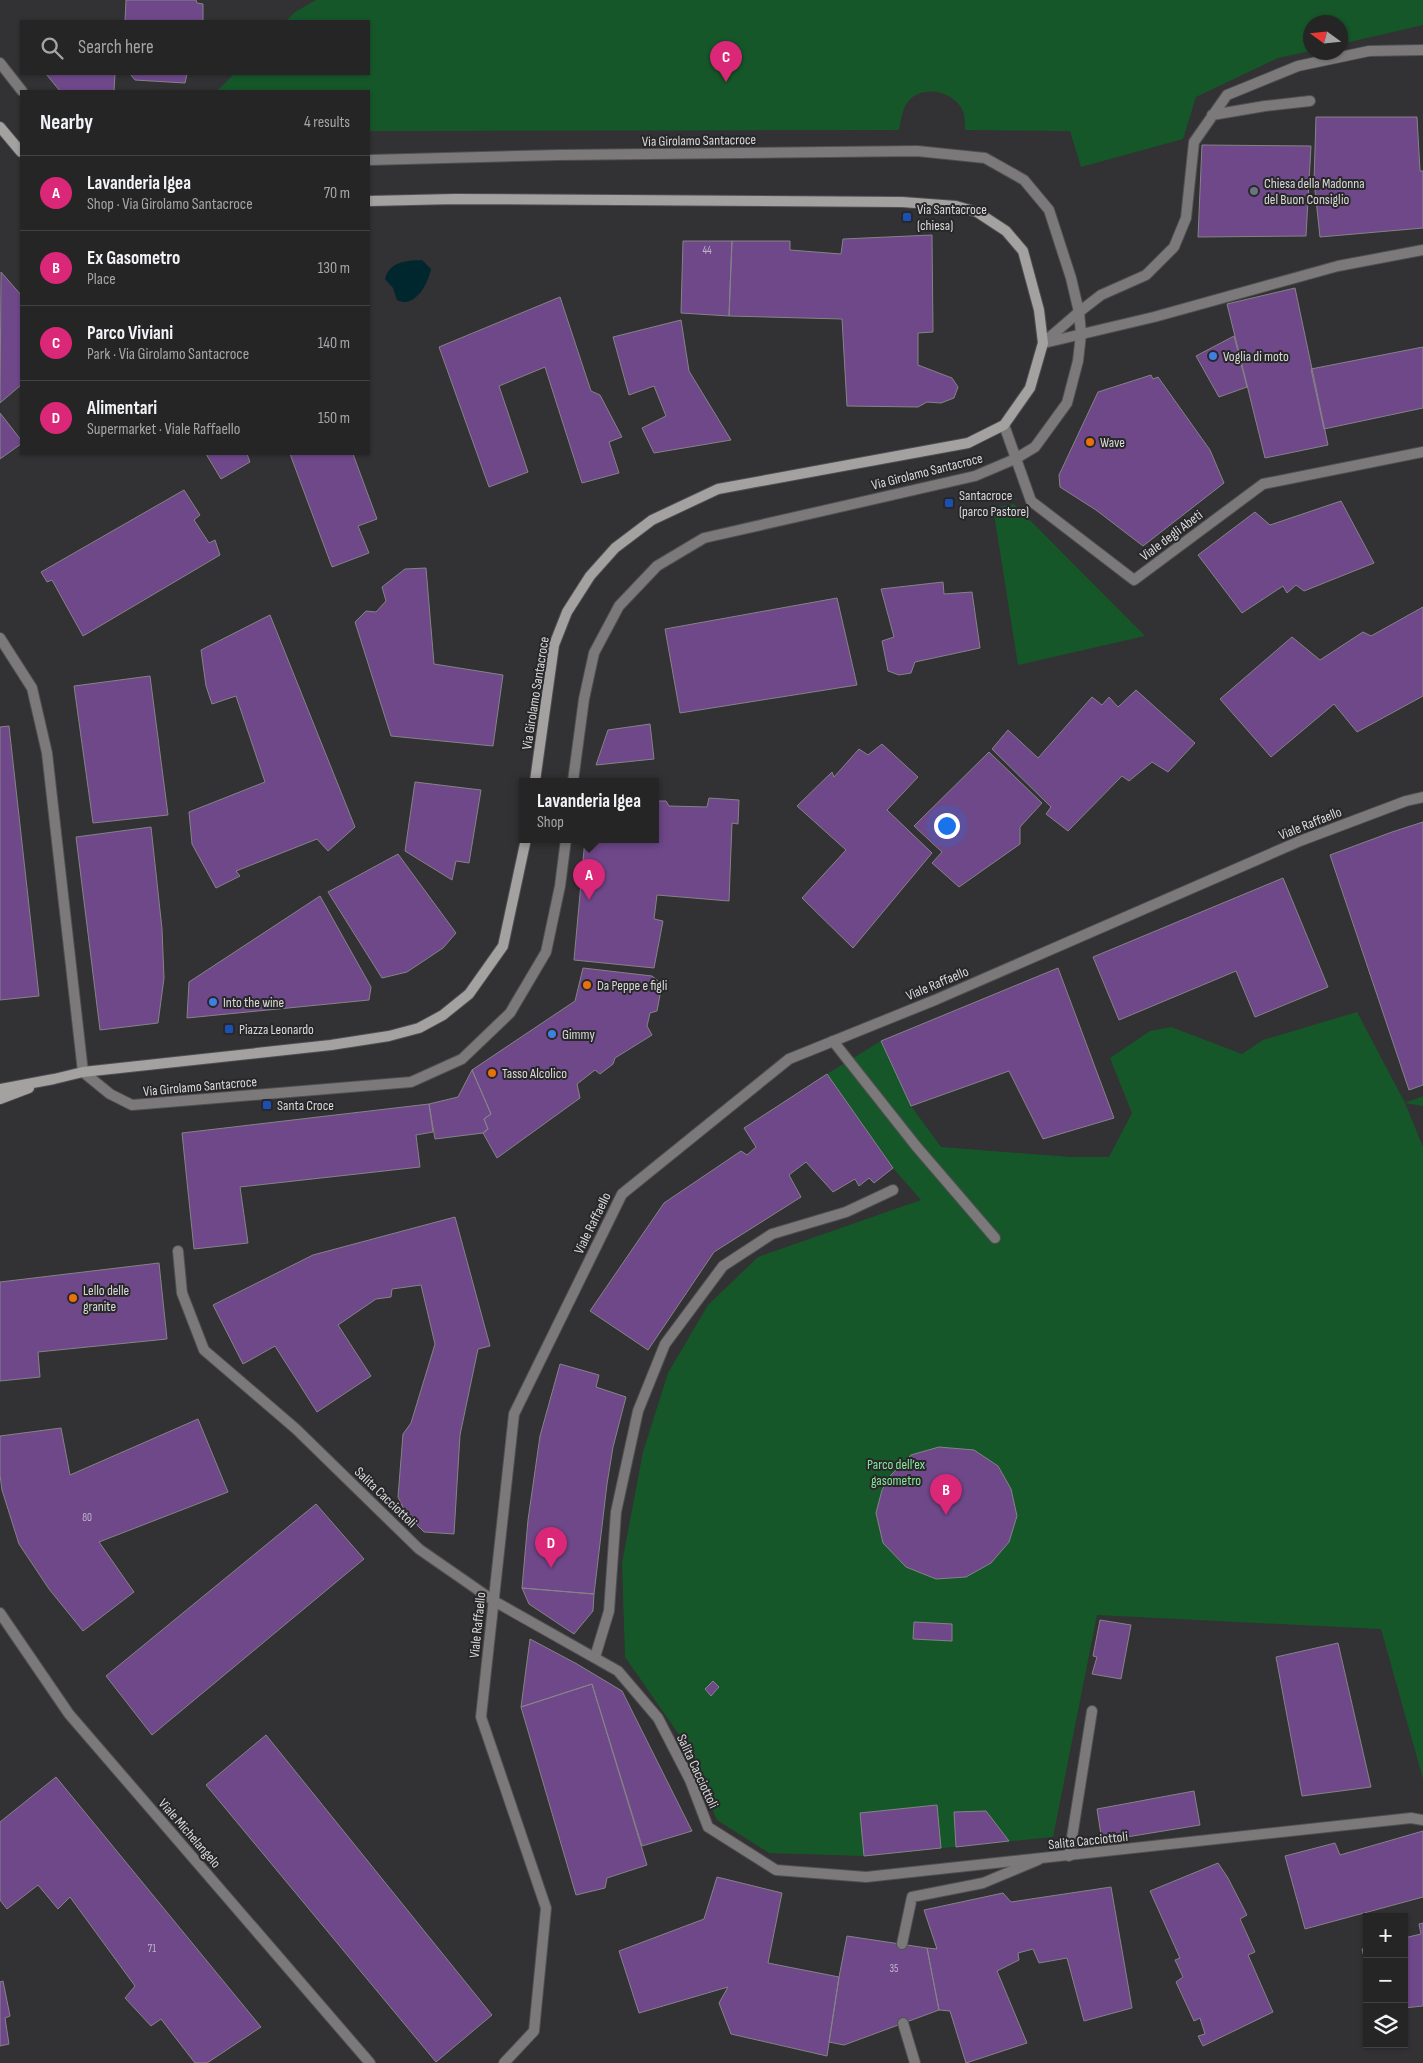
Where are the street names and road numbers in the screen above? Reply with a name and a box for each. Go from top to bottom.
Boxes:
street label: Via Girolamo Santacroce [642,131,756,150]
street label: Via Girolamo Santacroce [870,449,985,494]
street label: Viale degli Abeti [1137,506,1206,564]
street label: Via Girolamo Santacroce [518,635,553,751]
street label: Viale Raffaello [1276,803,1344,844]
street label: Viale Raffaello [903,963,971,1004]
street label: Via Girolamo Santacroce [142,1073,258,1100]
street label: Viale Raffaello [570,1190,615,1257]
street label: Salita Cacciottoli [351,1463,420,1531]
street label: Viale Raffaello [466,1591,489,1659]
street label: Salita Cacciottoli [673,1731,722,1811]
street label: Viale Michelangelo [155,1795,225,1872]
street label: Salita Cacciottoli [1047,1828,1129,1853]

